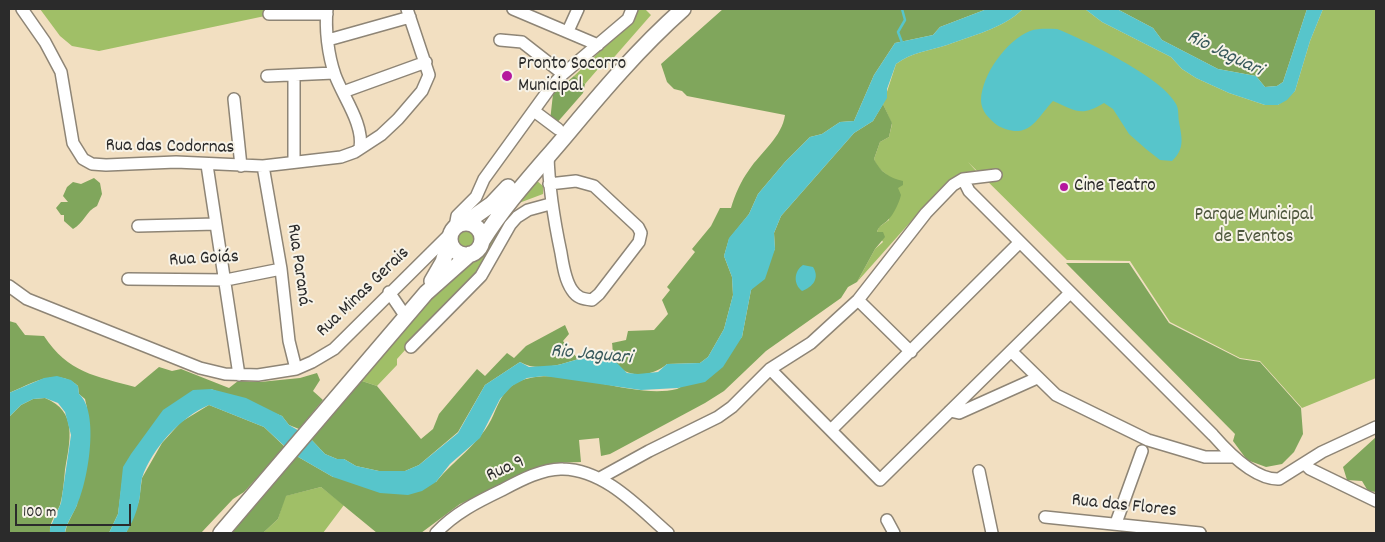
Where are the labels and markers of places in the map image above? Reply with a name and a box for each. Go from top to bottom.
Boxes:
place label: Pronto Socorro Municipal [518,54,626,98]
marker: Pronto Socorro Municipal [500,69,514,83]
place label: Cine Teatro [1074,176,1156,198]
marker: Cine Teatro [1058,181,1070,193]

